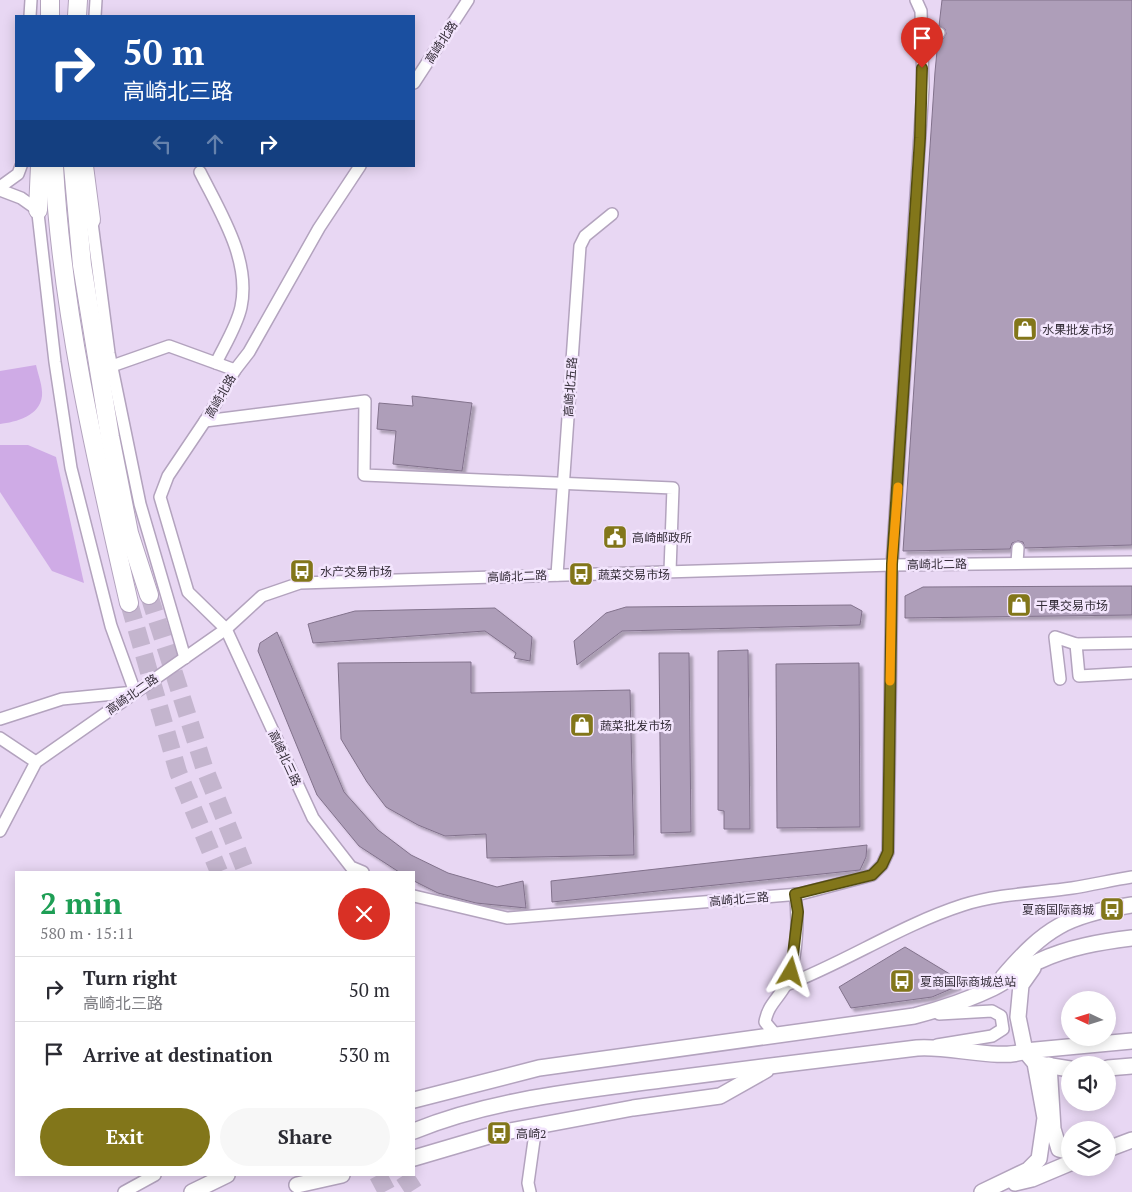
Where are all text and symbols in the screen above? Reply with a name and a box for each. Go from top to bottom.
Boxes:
pin [901,17,943,68]
street label: 高崎北路 [422,18,460,66]
icon: arrive [908,24,936,52]
text: 50 m [123,29,204,75]
icon: right [40,35,105,100]
text: 高崎北三路 [123,76,233,105]
icon: left [148,130,176,158]
icon: ahead [201,130,229,158]
icon: right [254,130,282,158]
shop icon: 水果批发市场 [1012,316,1038,342]
place label: 水果批发市场 [1042,322,1114,337]
street label: 高崎北五路 [560,357,580,417]
street label: 高崎北路 [202,371,238,421]
public building icon: 高崎邮政所 [602,524,628,550]
place label: 高崎邮政所 [632,530,692,545]
street label: 高崎北二路 [907,556,967,572]
bus stop icon: 水产交易市场 [289,558,315,584]
bus stop icon: 蔬菜交易市场 [568,561,594,587]
place label: 水产交易市场 [320,564,392,579]
street label: 高崎北二路 [487,567,547,585]
place label: 蔬菜交易市场 [598,567,670,582]
shop icon: 干果交易市场 [1006,592,1032,618]
place label: 干果交易市场 [1036,598,1108,613]
street label: 高崎北二路 [103,671,161,717]
shop icon: 蔬菜批发市场 [569,712,595,738]
place label: 蔬菜批发市场 [600,718,672,733]
street label: 高崎北三路 [266,728,304,788]
text: 2 min [40,883,122,923]
button: close [338,888,390,940]
street label: 高崎北三路 [708,889,770,909]
bus stop icon: 夏商国际商城 [1099,896,1125,922]
place label: 夏商国际商城 [1022,902,1094,917]
text: 580 m · 15:11 [40,922,134,944]
position arrow [764,945,816,997]
text: Turn right [83,965,177,990]
bus stop icon: 夏商国际商城总站 [889,968,915,994]
place label: 夏商国际商城总站 [920,974,1016,989]
icon: right [40,975,68,1003]
text: 50 m [349,977,390,1002]
north arrow [1061,991,1116,1046]
map controls [1061,991,1116,1176]
text: 高崎北三路 [83,992,163,1014]
icon: arrive [40,1040,68,1068]
text: Arrive at destination [83,1042,272,1067]
text: 530 m [339,1042,390,1067]
button: sound [1061,1056,1116,1111]
button: Exit [40,1108,210,1166]
button: Share [220,1108,390,1166]
bus stop icon: 高崎2 [486,1120,512,1146]
button: layers [1061,1121,1116,1176]
place label: 高崎2 [516,1126,546,1141]

